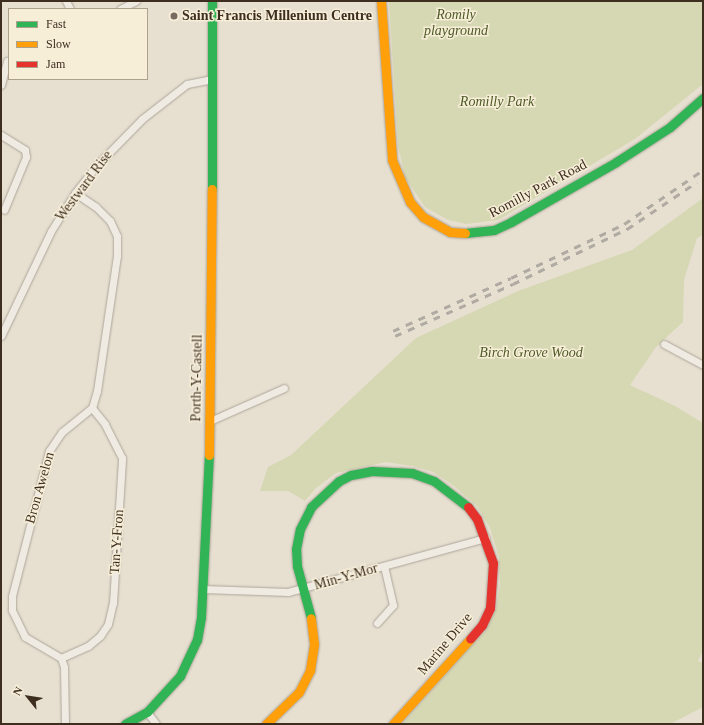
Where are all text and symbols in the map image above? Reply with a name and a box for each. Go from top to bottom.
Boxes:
park label: Romily playground [424,7,488,40]
legend [8,8,148,80]
place label: Saint Francis Millenium Centre [182,8,372,24]
marker: Saint Francis Millenium Centre [169,11,179,21]
text: Fast [46,17,66,31]
text: Slow [46,37,71,51]
text: Jam [46,57,65,71]
park label: Romilly Park [460,94,534,110]
street label: Westward Rise [52,147,116,225]
street label: Romilly Park Road [486,156,590,222]
street label: Porth-Y-Castell [188,334,206,422]
park label: Birch Grove Wood [479,345,583,361]
street label: Bron Awelon [22,450,58,526]
street label: Tan-Y-Fron [106,509,128,575]
street label: Min-Y-Mor [312,560,380,594]
street label: Marine Drive [414,610,476,678]
north arrow [8,677,48,717]
text: N [10,685,25,697]

